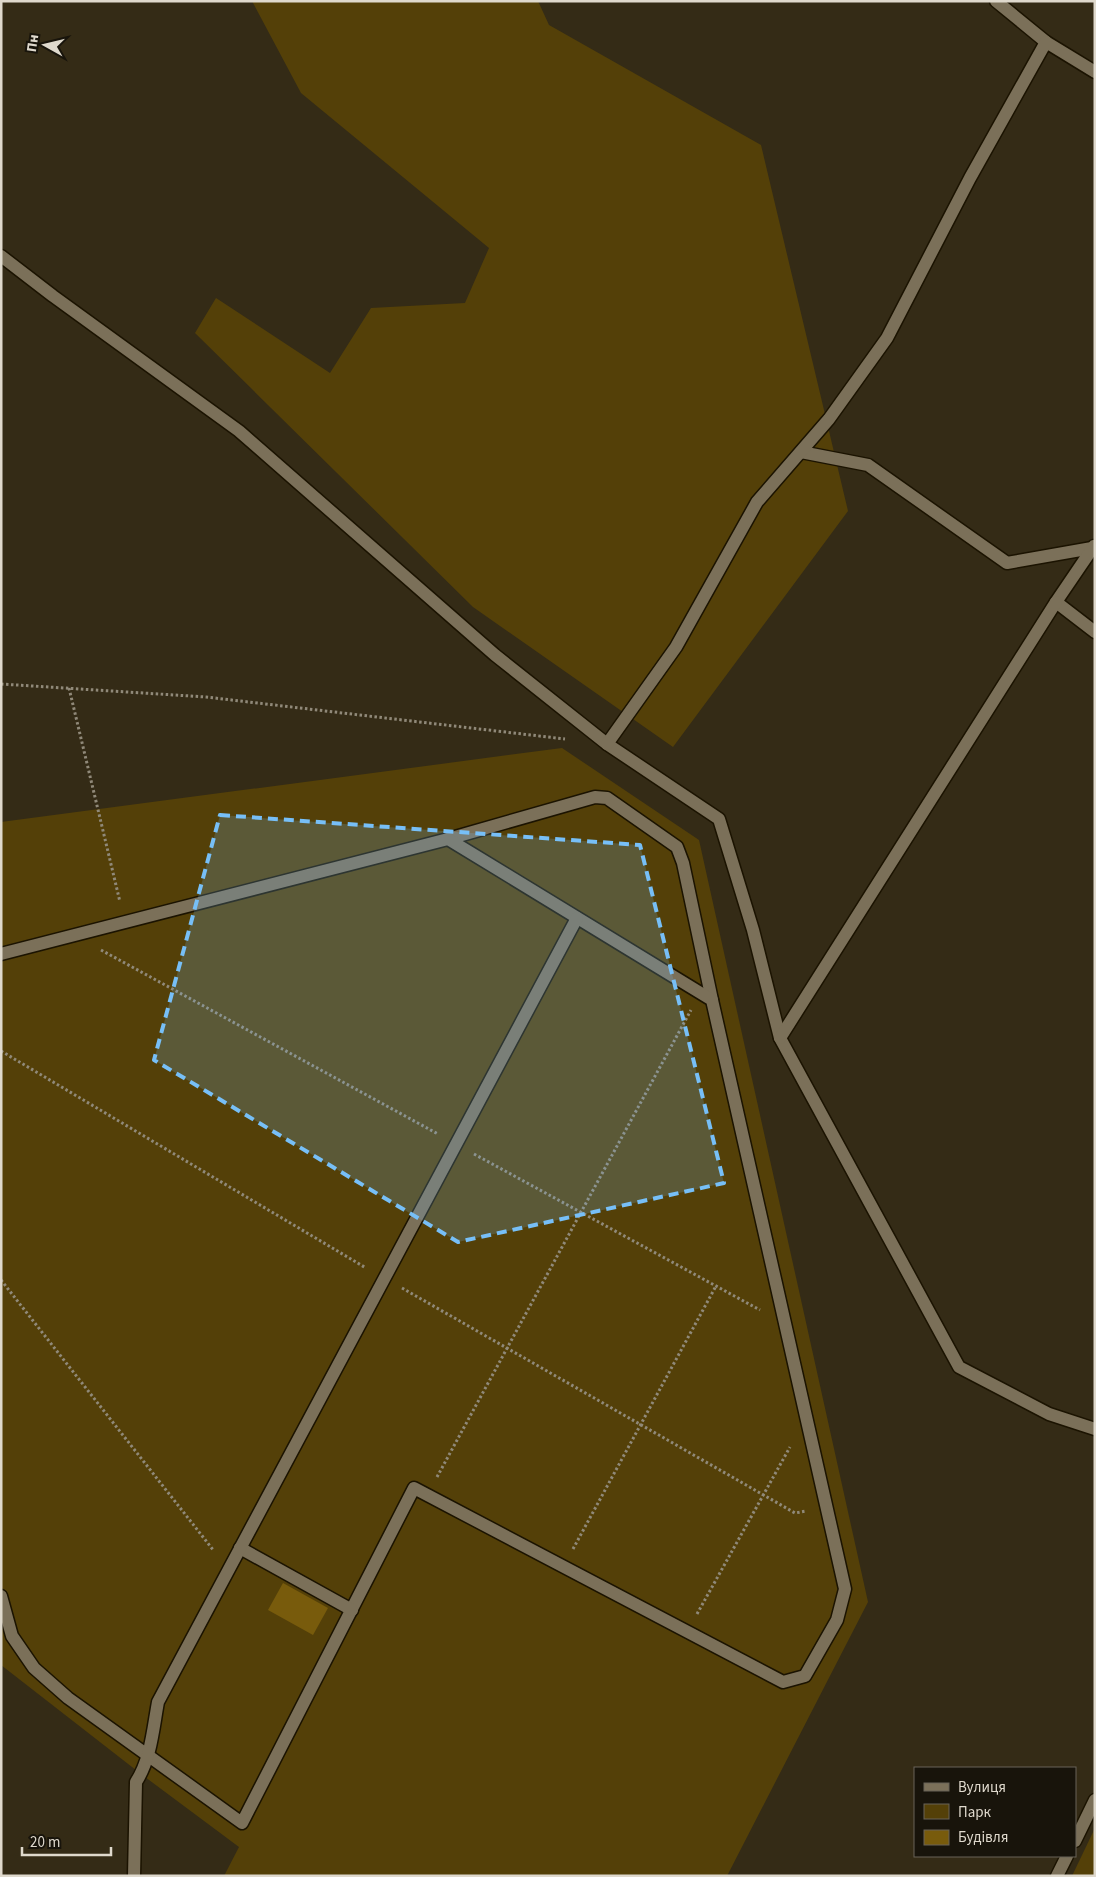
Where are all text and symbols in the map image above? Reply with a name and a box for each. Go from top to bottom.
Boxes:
north arrow [20,20,70,70]
text: Пн [22,33,44,53]
legend [914,1767,1076,1857]
text: Вулиця [958,1777,1006,1798]
text: Парк [958,1802,992,1823]
scale bar [22,1824,111,1856]
text: Будівля [958,1827,1008,1848]
text: 20 m [30,1832,60,1853]

